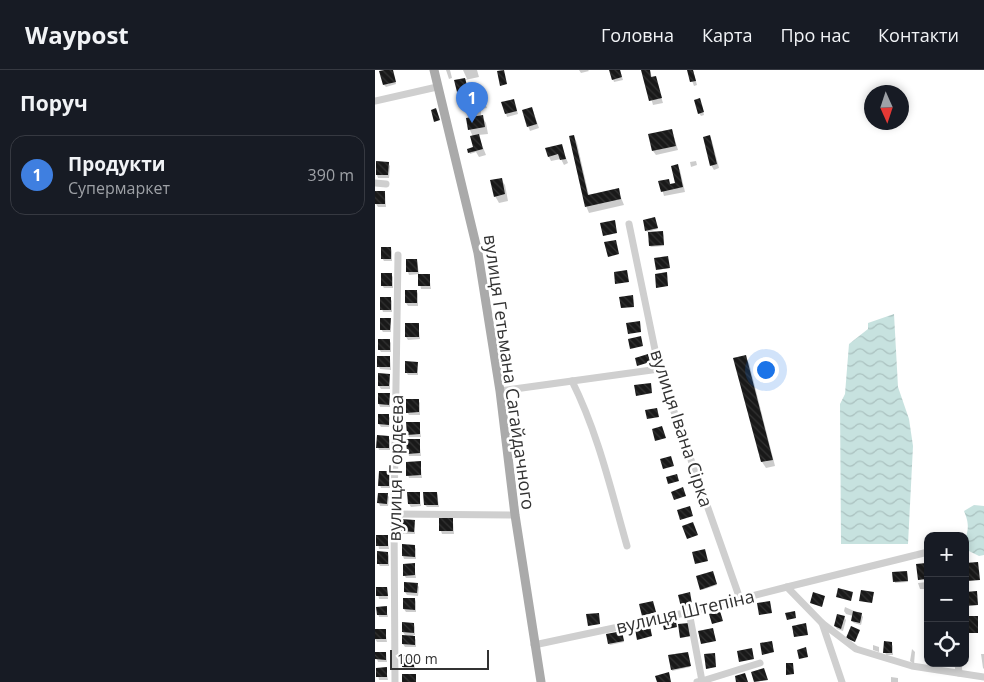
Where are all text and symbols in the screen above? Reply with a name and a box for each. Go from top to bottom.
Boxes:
text: Waypost [25,18,129,51]
text: Головна [601,23,674,47]
text: Карта [702,23,752,47]
text: Про нас [780,23,850,47]
text: Контакти [878,23,959,47]
pin: 1 [456,82,488,123]
north arrow [864,85,909,130]
text: Поруч [20,89,88,117]
text: Продукти [68,151,165,177]
text: 1 [32,164,42,186]
text: 390 m [308,164,354,186]
text: Супермаркет [68,177,170,199]
street label: вулиця Гетьмана Сагайдачного [479,233,541,511]
street label: вулиця Івана Сірка [645,346,719,510]
your location [753,357,779,383]
street label: вулиця Гордєєва [382,394,408,542]
map controls [924,532,969,667]
button: + [924,532,969,577]
button: − [924,577,969,622]
street label: вулиця Штепіна [613,583,757,639]
button: locate [924,622,969,667]
scale bar [390,647,489,670]
text: 100 m [397,649,438,668]

